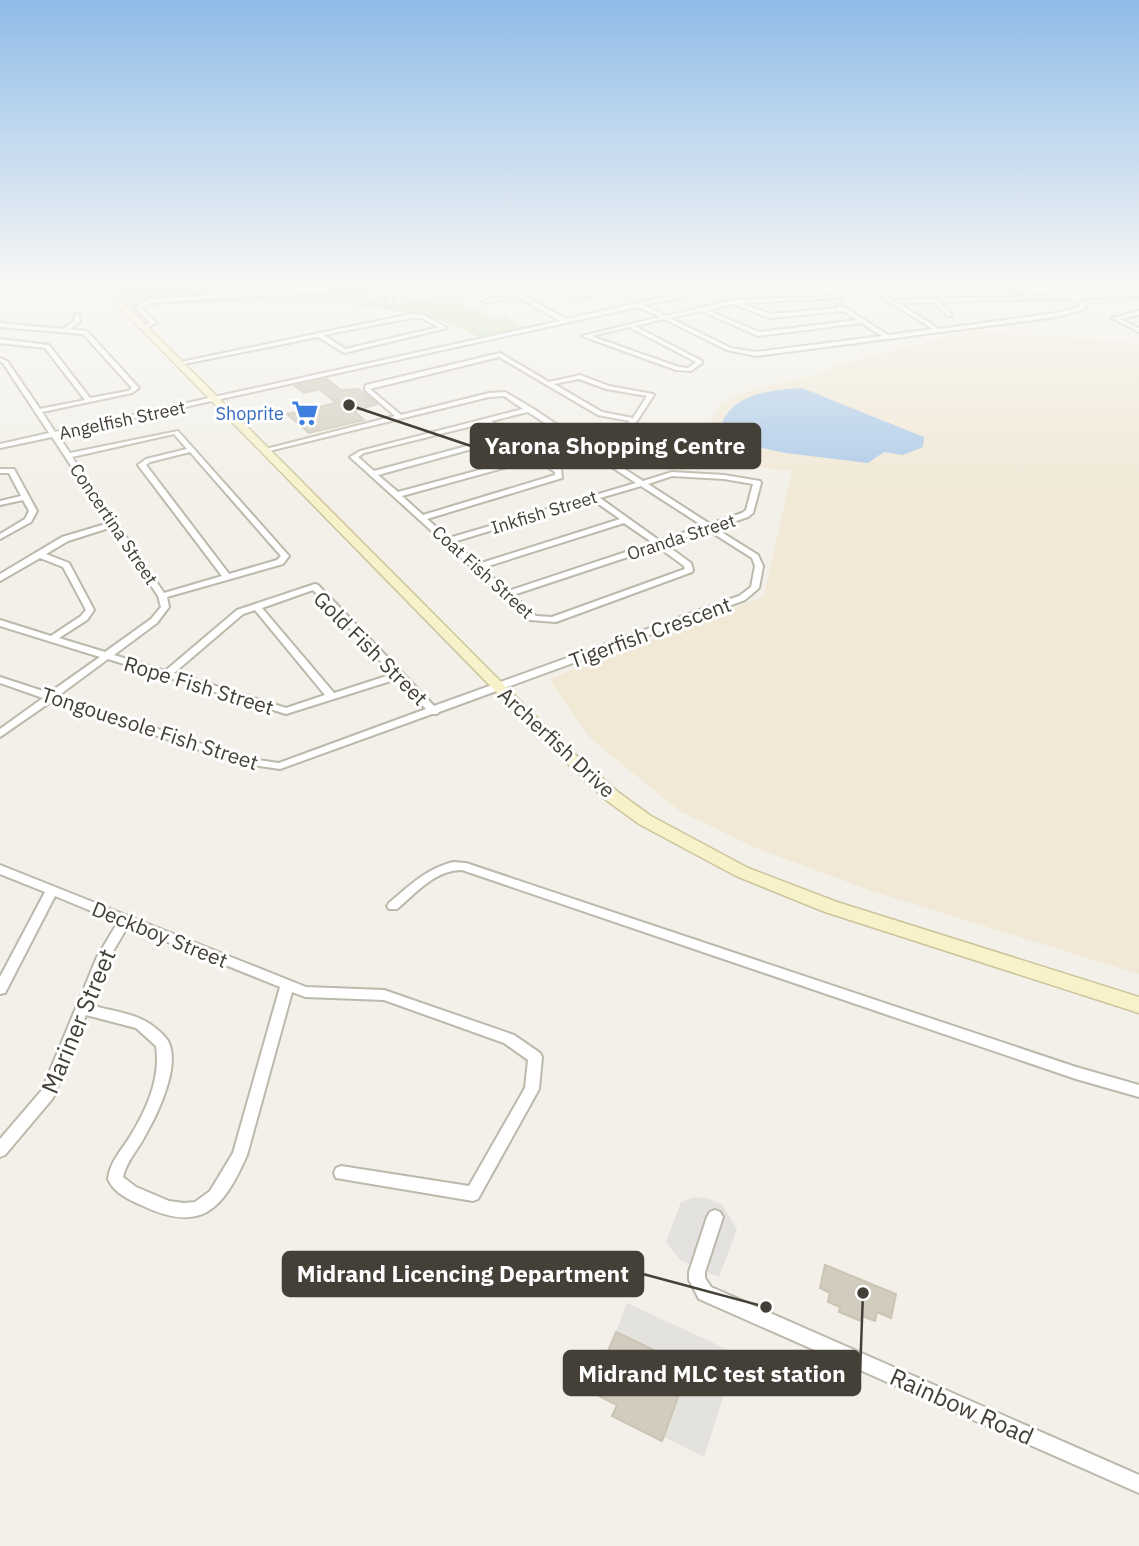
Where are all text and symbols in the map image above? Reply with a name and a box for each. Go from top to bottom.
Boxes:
street label: Angelfish Street [57,395,187,445]
supermarket icon: Shoprite [290,398,320,428]
place label: Shoprite [216,402,284,425]
callout: Yarona Shopping Centre [471,424,760,468]
text: Yarona Shopping Centre [485,430,745,460]
street label: Concertina Street [65,459,163,589]
street label: Inkfish Street [488,485,600,539]
street label: Oranda Street [624,509,738,565]
street label: Coat Fish Street [428,520,538,624]
street label: Gold Fish Street [308,585,434,711]
street label: Tigerfish Crescent [565,590,735,674]
street label: Rope Fish Street [121,649,277,721]
street label: Tongouesole Fish Street [38,680,262,776]
street label: Archerfish Drive [492,680,622,804]
street label: Deckboy Street [88,894,232,974]
street label: Mariner Street [33,944,123,1098]
callout: Midrand Licencing Department [283,1252,643,1296]
text: Midrand Licencing Department [297,1258,629,1288]
callout: Midrand MLC test station [564,1351,860,1395]
text: Midrand MLC test station [578,1358,846,1388]
street label: Rainbow Road [885,1360,1039,1452]

